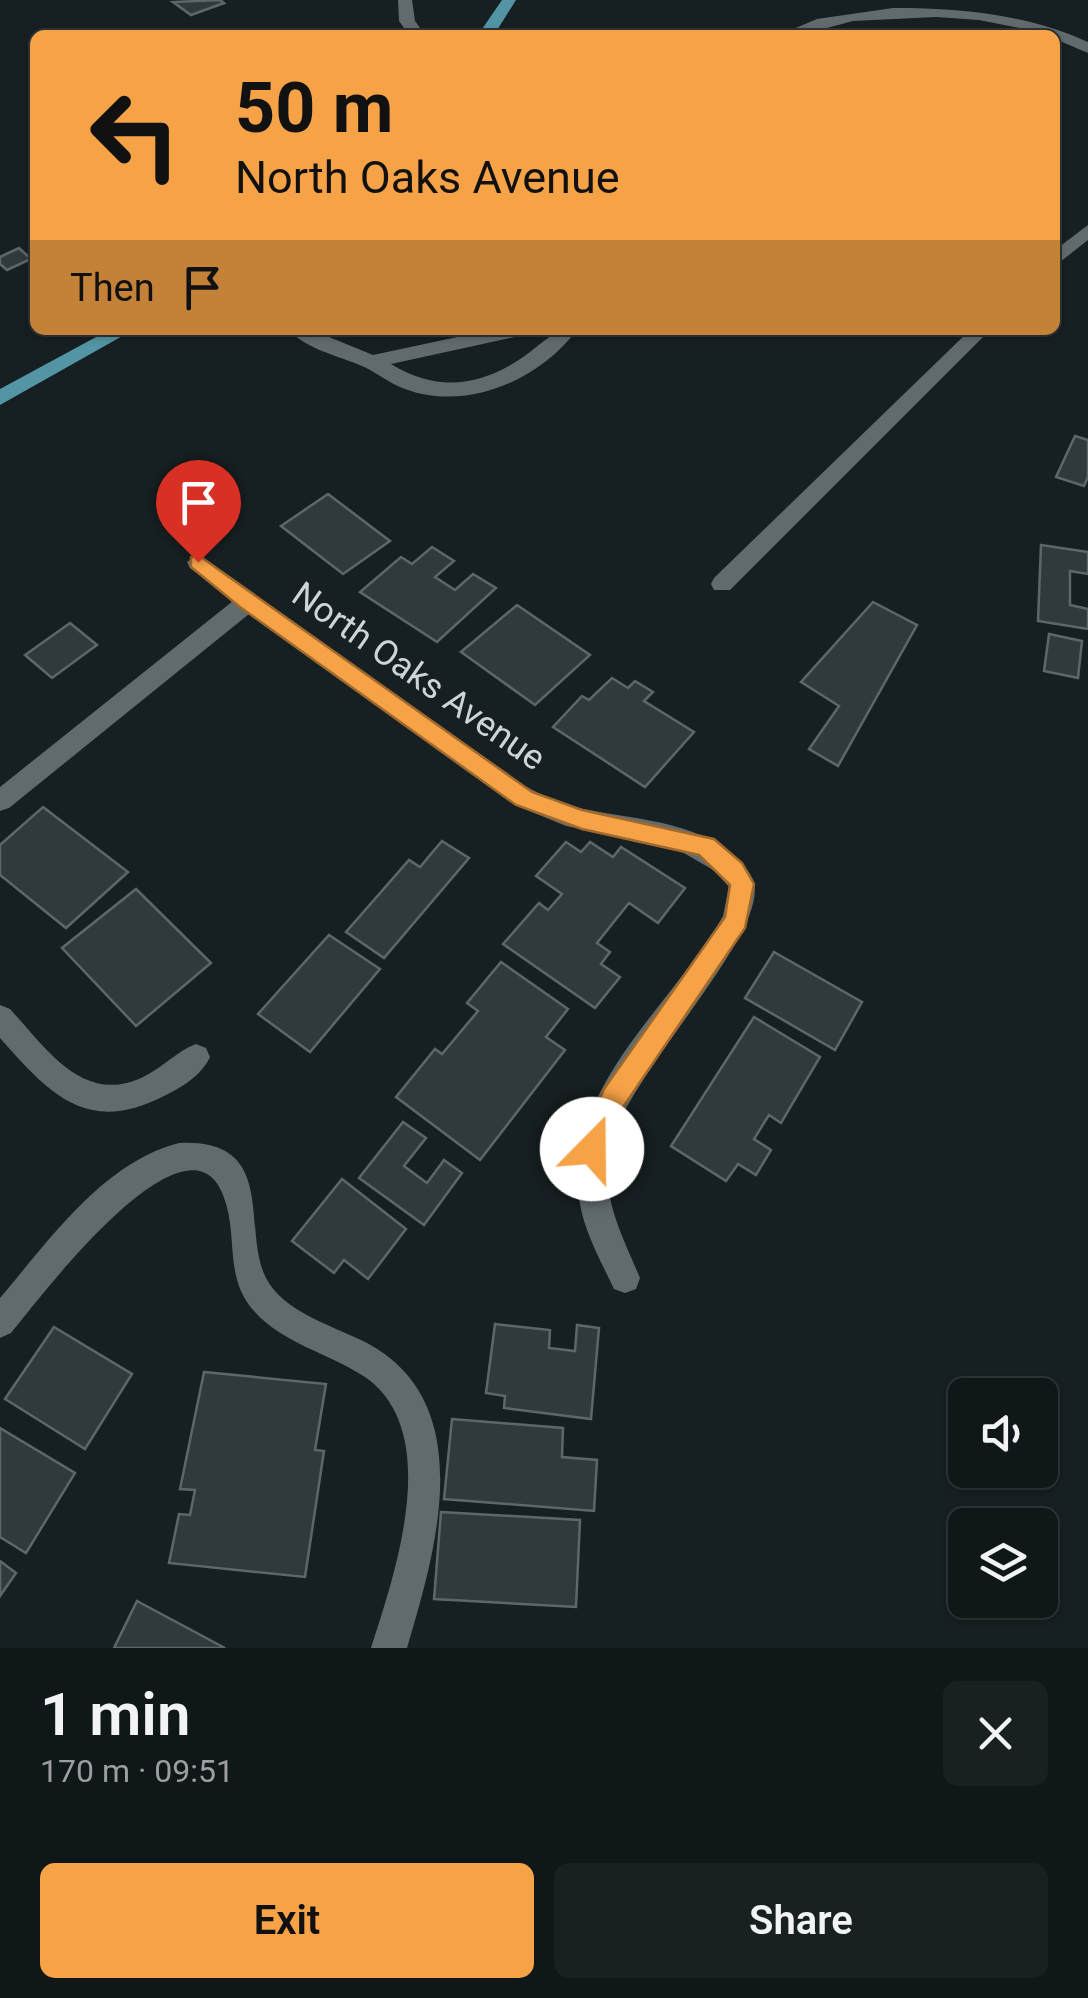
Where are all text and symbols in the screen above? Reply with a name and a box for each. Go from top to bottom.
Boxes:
text: 50 m [235,67,393,149]
icon: left [70,70,200,200]
text: North Oaks Avenue [235,151,620,204]
icon: arrive [175,260,230,315]
text: Then [70,266,155,310]
pin [156,460,241,563]
icon: arrive [171,475,226,530]
street label: North Oaks Avenue [284,574,553,779]
position arrow [540,1097,644,1201]
map controls [948,1378,1058,1618]
button: sound [948,1378,1058,1488]
button: layers [948,1508,1058,1618]
text: 1 min [40,1679,190,1750]
button: close [943,1681,1048,1786]
text: 170 m · 09:51 [40,1752,234,1790]
button: Exit [40,1863,534,1978]
button: Share [554,1863,1048,1978]

